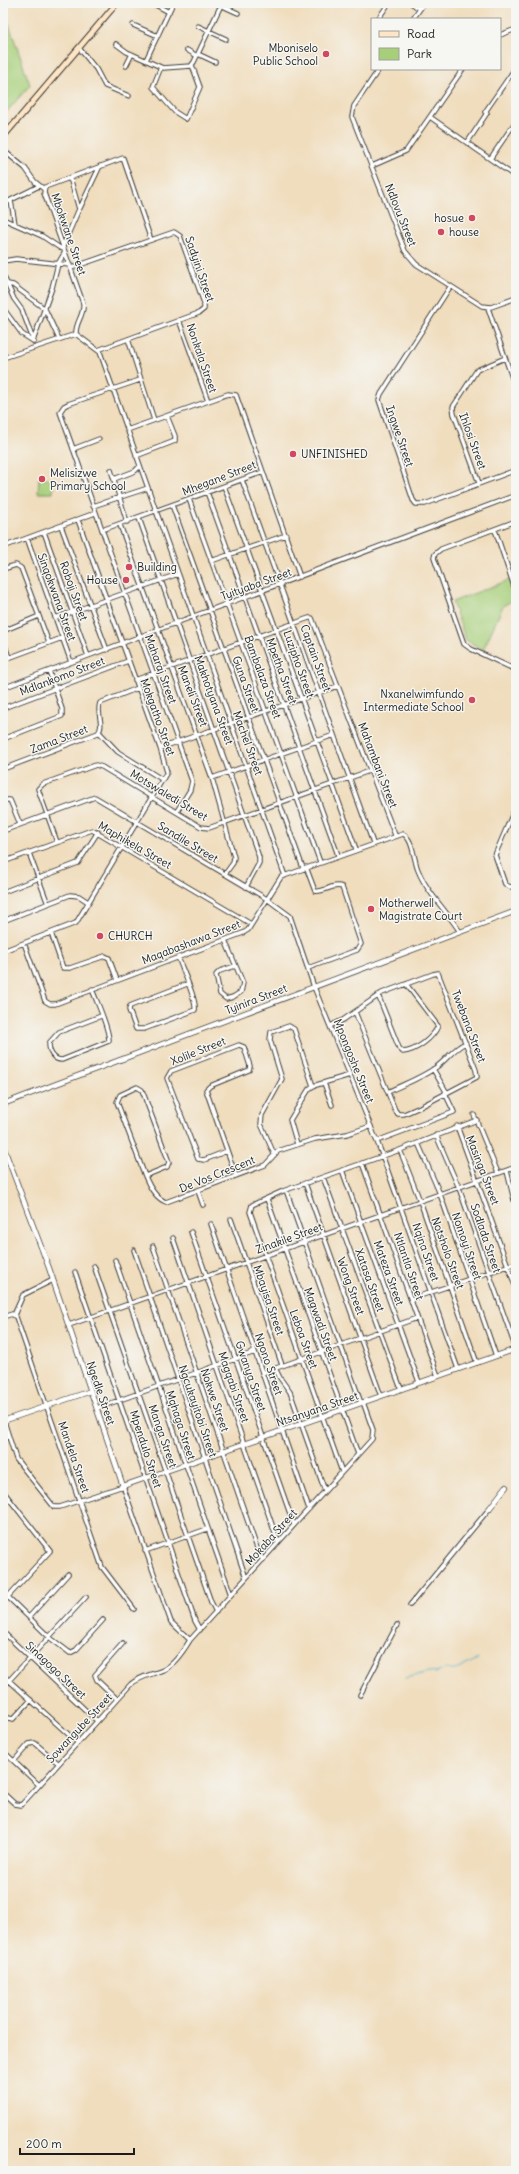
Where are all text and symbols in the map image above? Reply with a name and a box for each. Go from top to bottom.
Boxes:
legend [371,18,501,70]
text: Road [407,26,435,41]
place label: Mboniselo Public School [253,41,318,68]
text: Park [407,46,432,61]
marker: Mboniselo Public School [321,49,331,59]
street label: Ndlovu Street [382,182,420,249]
street label: Mbokwane Street [48,191,90,277]
place label: hosue [434,211,464,225]
marker: hosue [467,213,477,223]
place label: house [449,225,479,239]
marker: house [436,227,446,237]
street label: Sadyini Street [182,234,218,304]
street label: Nonkala Street [184,321,221,395]
street label: Ingwe Street [383,404,417,469]
street label: Ihlosi Street [456,411,490,471]
place label: UNFINISHED [301,447,368,461]
marker: UNFINISHED [288,449,298,459]
street label: Mhegane Street [180,457,258,498]
place label: Melisizwe Primary School [50,466,126,493]
marker: Melisizwe Primary School [37,474,47,484]
street label: Sinqokwana Street [35,551,79,643]
street label: Roboji Street [57,559,91,623]
place label: Building [137,560,177,574]
marker: Building [124,562,134,572]
street label: Tyityaba Street [219,565,294,603]
place label: House [87,573,118,587]
marker: House [121,575,131,585]
street label: Captain Street [297,623,335,694]
street label: Luzipho Street [280,628,318,700]
street label: Maharaj Street [142,632,180,706]
street label: Bambalaza Street [241,633,285,721]
street label: Mpetha Street [264,636,301,706]
street label: Mdlankomo Street [18,653,107,699]
street label: Makhotyana Street [191,653,237,747]
street label: Guna Street [229,654,263,714]
street label: Maneli Street [175,663,211,729]
street label: Mokgatho Street [138,676,179,758]
place label: Nxanelwimfundo Intermediate School [363,687,464,714]
marker: Nxanelwimfundo Intermediate School [467,695,477,705]
street label: Machel Street [230,709,266,777]
street label: Mahambani Street [355,720,401,810]
street label: Zama Street [28,722,90,756]
street label: Motswaledi Street [128,766,211,824]
street label: Maphikela Street [96,818,174,872]
street label: Sandile Street [155,818,221,866]
place label: Motherwell Magistrate Court [379,896,462,923]
marker: Motherwell Magistrate Court [366,904,376,914]
street label: Maqabashawa Street [140,917,242,967]
place label: CHURCH [108,929,153,943]
marker: CHURCH [95,931,105,941]
street label: Tyinira Street [223,981,289,1017]
street label: Twebana Street [449,988,489,1065]
street label: Mpongoshe Street [331,1017,377,1105]
street label: Xolile Street [168,1033,228,1068]
street label: Masinga Street [463,1133,503,1207]
street label: De Vos Crescent [177,1152,257,1196]
street label: Sodlada Street [468,1202,504,1275]
street label: Nomoyi Street [449,1211,485,1282]
street label: Notsholo Street [429,1215,468,1291]
street label: Zinakile Street [254,1219,324,1257]
street label: Nqina Street [410,1221,443,1283]
street label: Ntlantla Street [391,1230,427,1302]
street label: Mateza Street [371,1239,407,1308]
street label: Xatasa Street [352,1246,388,1314]
street label: Wong Street [334,1255,368,1317]
street label: Mbayisa Street [250,1263,288,1337]
street label: Magwadi Street [301,1285,341,1363]
street label: Leboa Street [287,1307,321,1371]
street label: Ngono Street [252,1331,286,1397]
street label: Gwanya Street [232,1339,270,1413]
street label: Magqabi Street [215,1350,253,1425]
street label: Ngedle Street [84,1359,119,1427]
street label: Ngcukayitobi Street [176,1363,220,1459]
street label: Nokwe Street [198,1367,232,1434]
street label: Ntsanyana Street [274,1388,360,1430]
street label: Mqhaga Street [163,1389,199,1462]
street label: Manga Street [146,1403,180,1470]
street label: Mpendulo Street [127,1408,165,1490]
street label: Mandela Street [55,1419,93,1495]
street label: Mokaba Street [242,1506,300,1568]
street label: Sinagogo Street [23,1638,89,1702]
street label: Sowangube Street [43,1690,115,1766]
scale bar [20,2130,134,2156]
text: 200 m [26,2136,62,2151]

